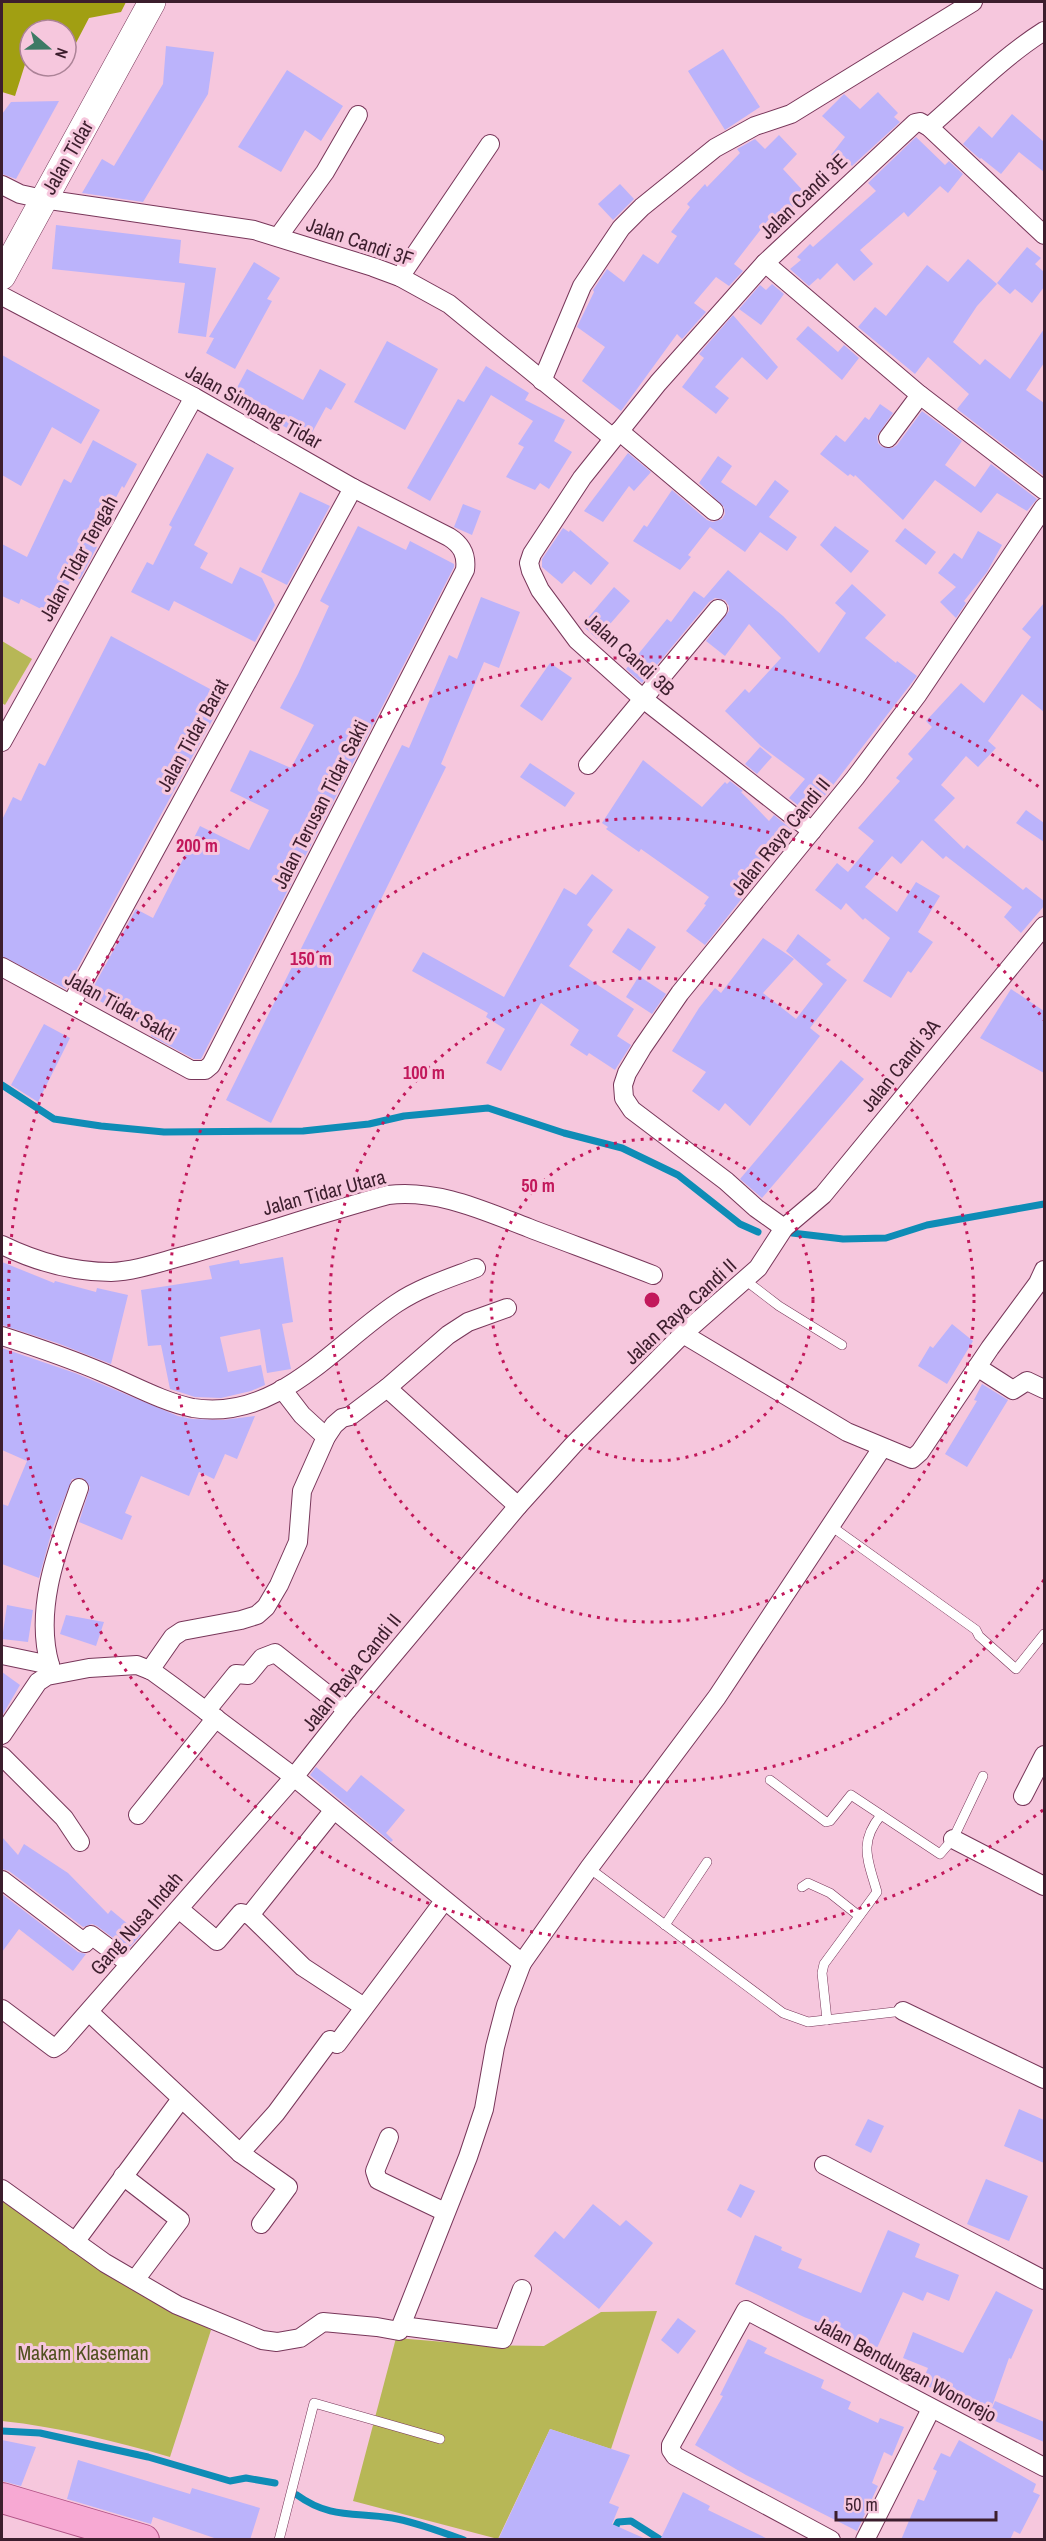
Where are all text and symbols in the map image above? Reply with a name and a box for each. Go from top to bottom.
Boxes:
north arrow [18,18,78,78]
text: N [50,45,74,61]
street label: Jalan Tidar [35,115,99,199]
street label: Jalan Candi 3E [753,147,853,245]
street label: Jalan Candi 3F [303,210,417,272]
street label: Jalan Simpang Tidar [181,357,327,455]
street label: Jalan Tidar Tengah [32,490,124,626]
street label: Jalan Candi 3B [579,606,681,702]
street label: Jalan Tidar Barat [150,673,234,796]
street label: Jalan Terusan Tidar Sakti [266,715,374,893]
street label: Jalan Raya Candi II [724,772,836,900]
text: 200 m [176,833,218,858]
text: 150 m [290,946,332,971]
street label: Jalan Tidar Sakti [61,964,181,1048]
street label: Jalan Candi 3A [854,1013,946,1117]
text: 100 m [403,1060,445,1085]
street label: Jalan Tidar Utara [260,1163,388,1221]
text: 50 m [521,1173,555,1198]
street label: Jalan Raya Candi II [618,1252,742,1370]
centre of rings [642,1290,662,1310]
street label: Jalan Raya Candi II [295,1608,407,1736]
street label: Gang Nusa Indah [84,1866,188,1980]
street label: Jalan Bendungan Wonorejo [810,2310,1002,2428]
park label: Makam Klaseman [17,2339,149,2366]
scale bar [836,2484,996,2522]
text: 50 m [845,2492,878,2517]

